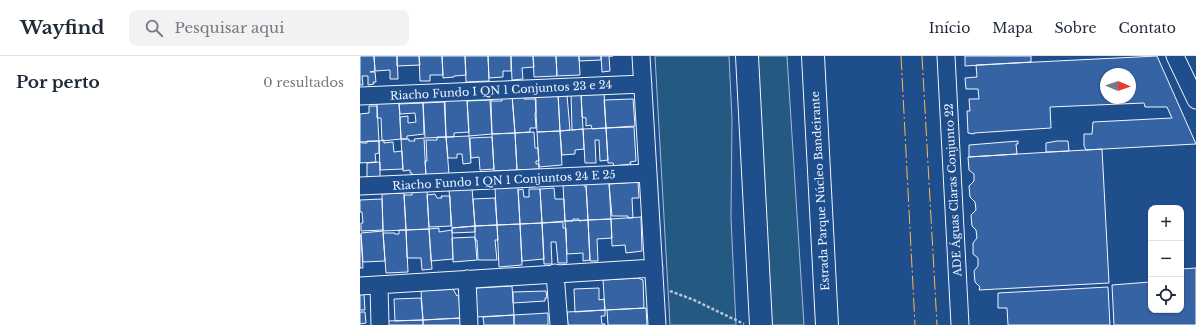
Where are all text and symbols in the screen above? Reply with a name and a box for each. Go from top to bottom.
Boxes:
search box [129,10,409,46]
text: Wayfind [20,16,105,39]
icon: search [143,17,165,39]
text: Pesquisar aqui [175,18,284,37]
text: Início [929,19,970,37]
text: Mapa [992,19,1033,37]
text: Sobre [1055,19,1096,37]
text: Contato [1118,19,1176,37]
north arrow [1100,68,1136,104]
text: Por perto [16,72,100,93]
text: 0 resultados [263,74,344,91]
street label: Riacho Fundo I QN 1 Conjuntos 23 e 24 [390,77,612,103]
street label: Estrada Parque Núcleo Bandeirante [808,91,832,291]
street label: ADE Águas Claras Conjunto 22 [941,103,965,278]
street label: Riacho Fundo I QN 1 Conjuntos 24 E 25 [392,167,616,193]
map controls [1148,205,1184,313]
button: + [1148,205,1184,241]
button: − [1148,241,1184,277]
button: locate [1148,277,1184,313]

